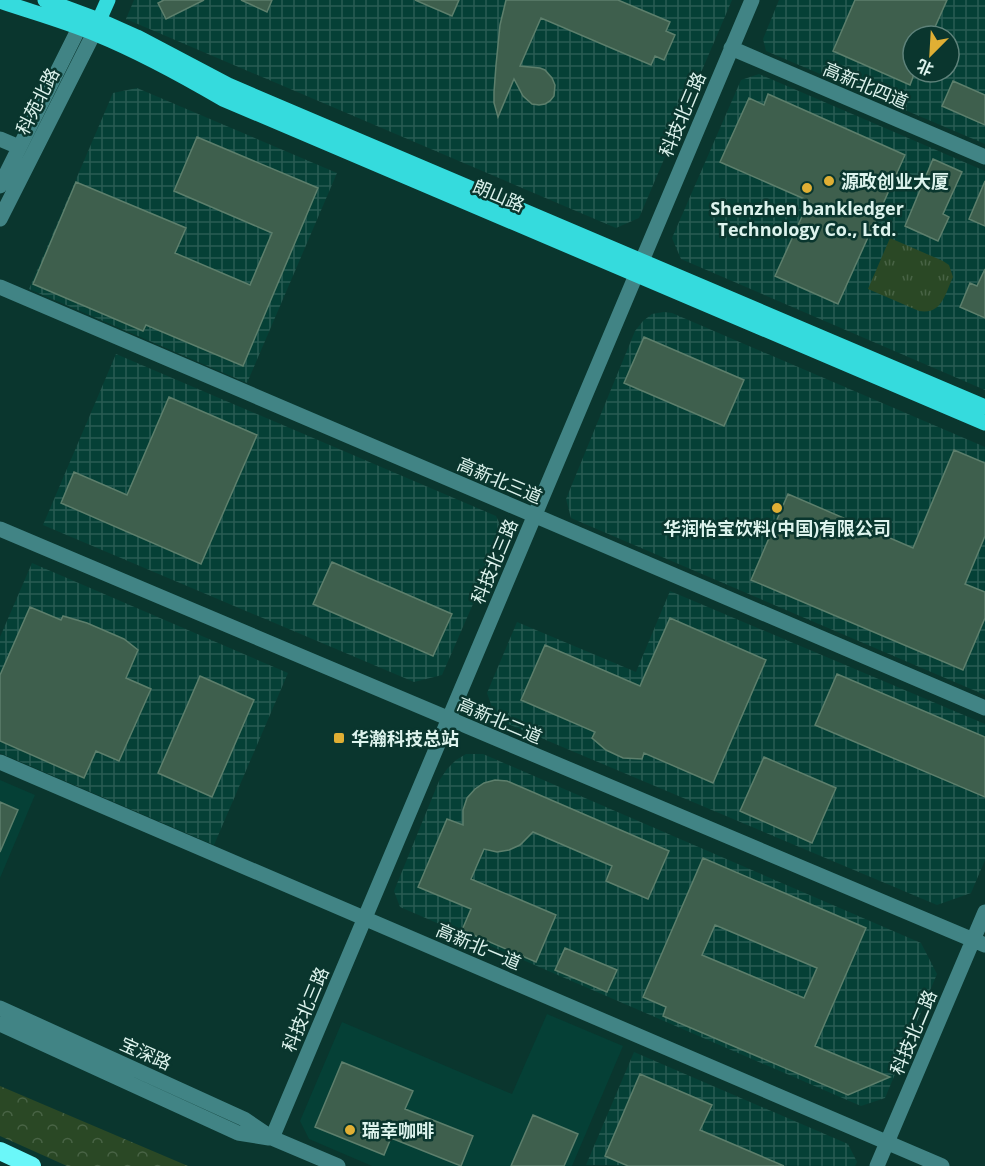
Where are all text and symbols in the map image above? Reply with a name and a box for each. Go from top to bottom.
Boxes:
north arrow [901,24,961,84]
text: 北 [913,54,937,81]
street label: 高新北四道 [820,56,912,114]
street label: 科苑北路 [10,63,64,139]
street label: 科技北三路 [653,68,711,160]
place label: 源政创业大厦 [841,169,949,193]
street label: 朗山路 [469,173,529,217]
marker: 源政创业大厦 [822,174,836,188]
marker: Shenzhen bankledger Technology Co., Ltd. [800,181,814,195]
place label: Shenzhen bankledger Technology Co., Ltd. [710,196,904,241]
street label: 高新北三道 [454,451,546,509]
marker: 华润怡宝饮料(中国)有限公司 [770,501,784,515]
street label: 科技北三路 [465,515,523,607]
place label: 华润怡宝饮料(中国)有限公司 [663,516,891,540]
street label: 高新北二道 [454,691,546,749]
place label: 华瀚科技总站 [351,726,459,750]
marker: 华瀚科技总站 [332,731,346,745]
street label: 高新北一道 [433,917,525,975]
street label: 科技北三路 [276,963,334,1055]
street label: 科技北二路 [884,986,942,1078]
street label: 宝深路 [116,1031,176,1075]
place label: 瑞幸咖啡 [362,1118,434,1142]
marker: 瑞幸咖啡 [343,1123,357,1137]

